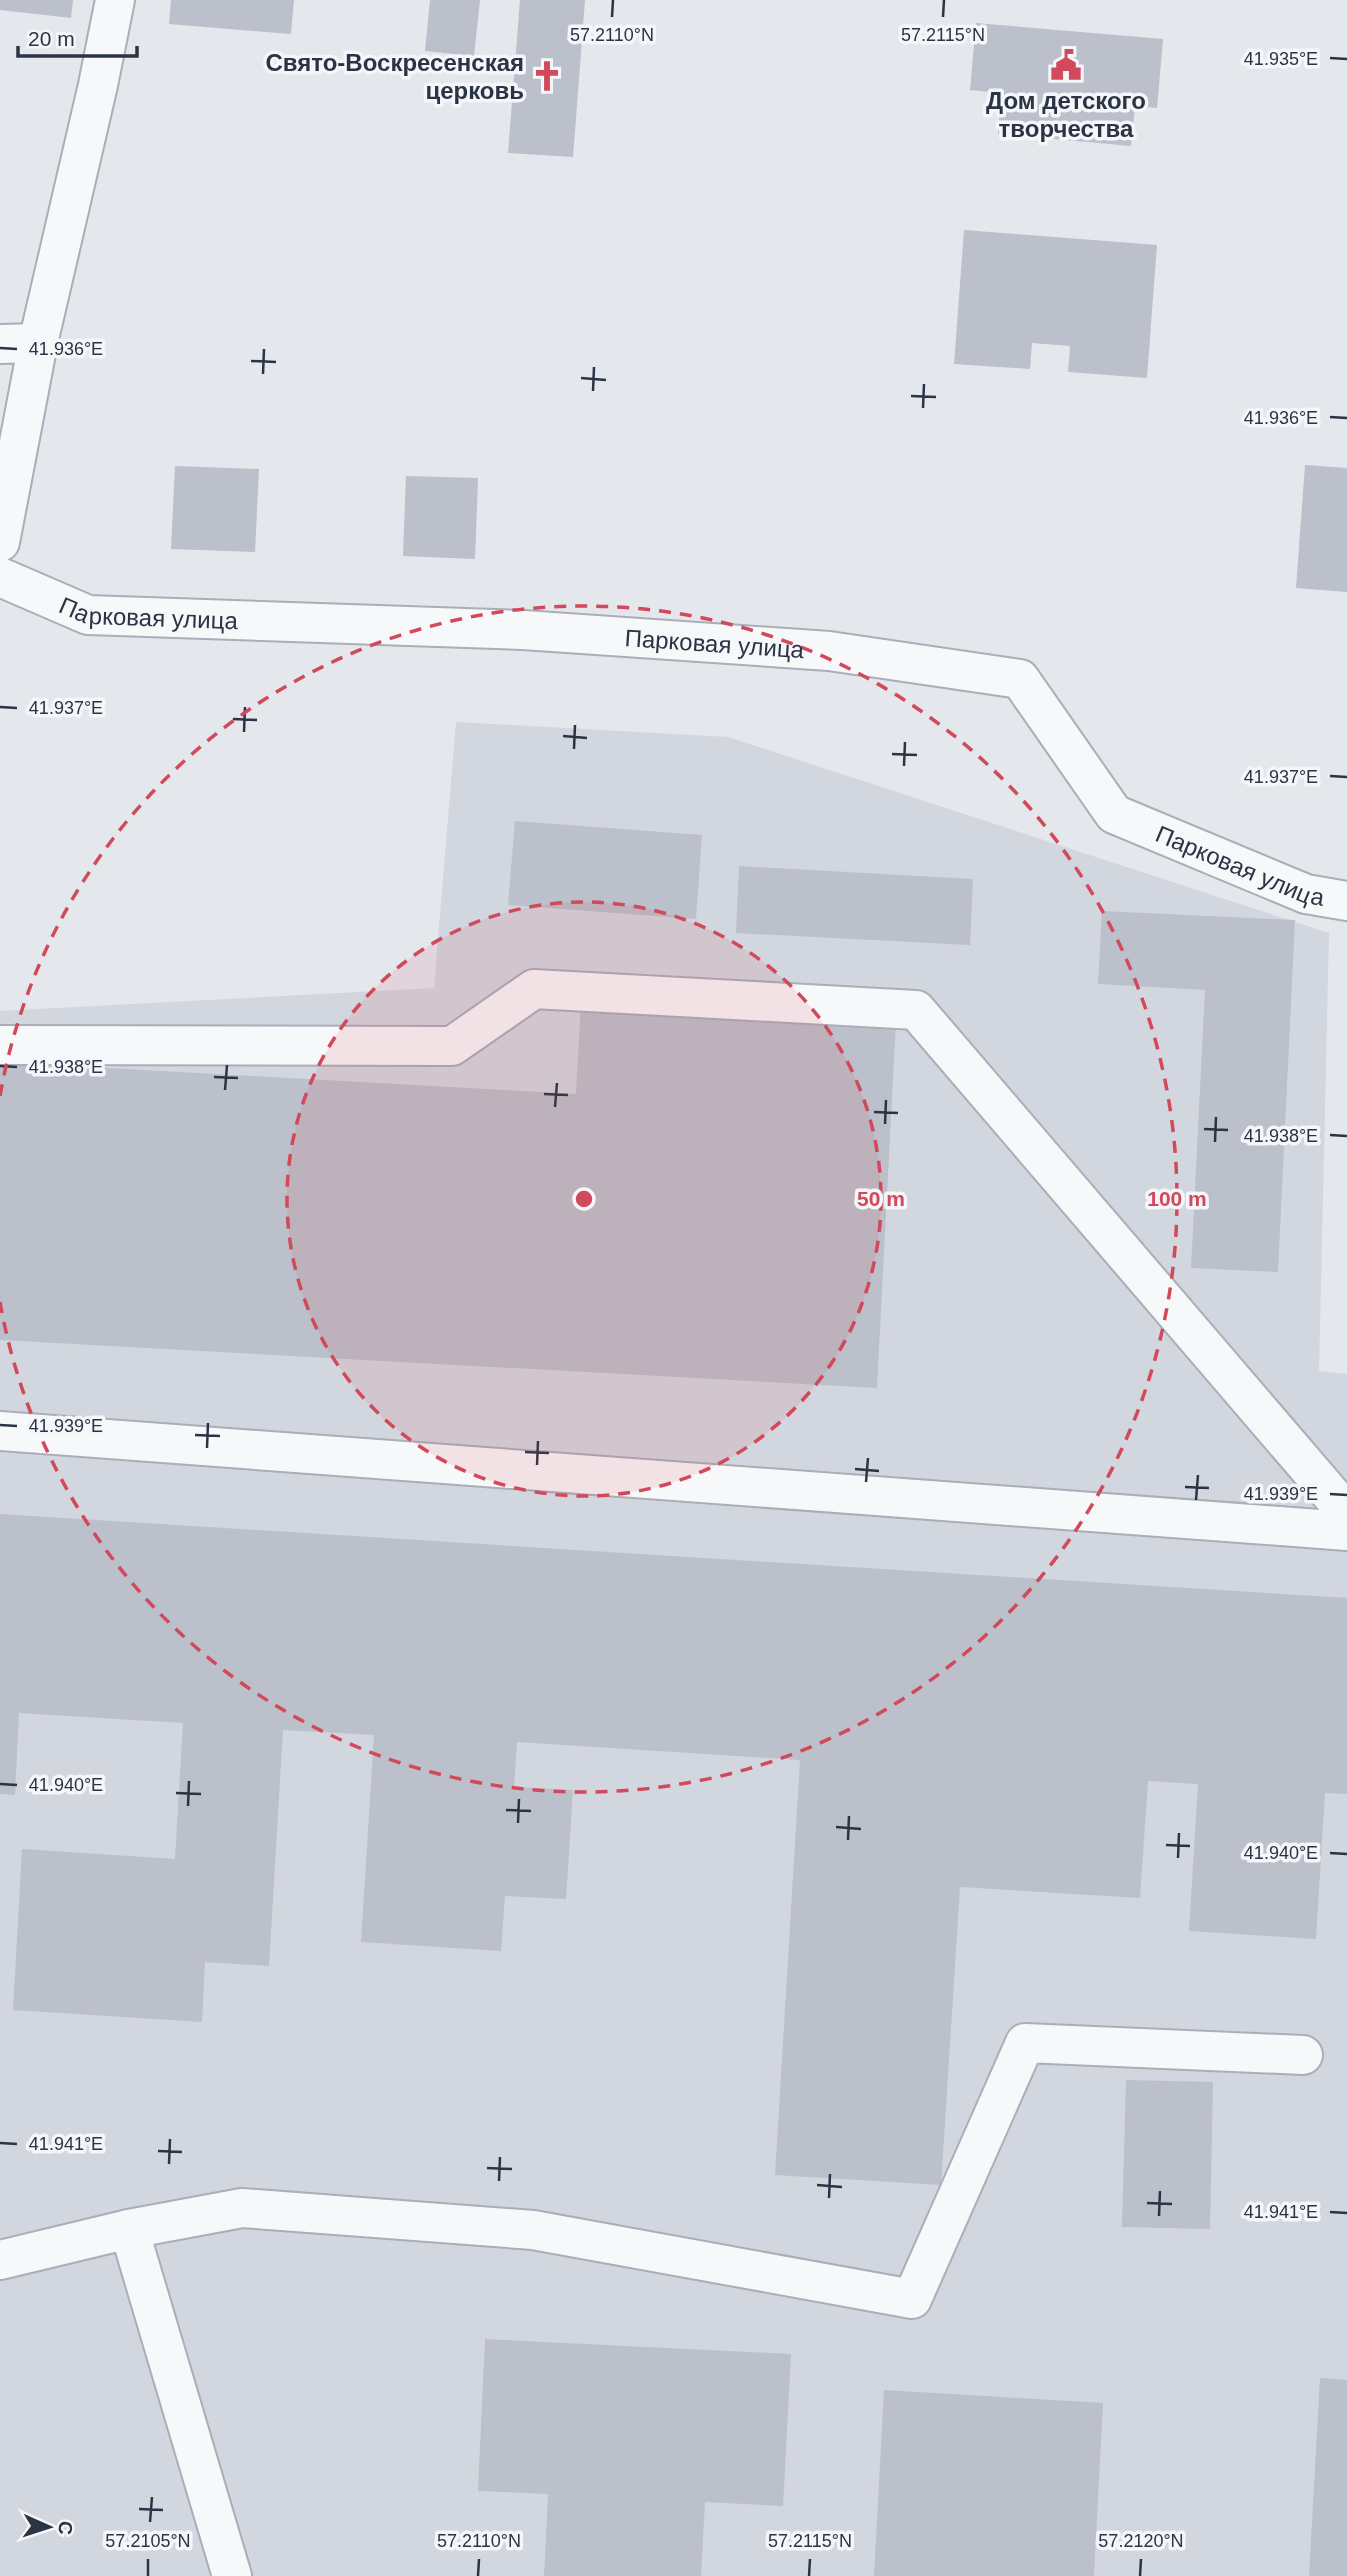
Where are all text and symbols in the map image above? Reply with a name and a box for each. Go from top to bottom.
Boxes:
scale bar [18,14,136,58]
text: 57.2110°N [570,25,654,45]
text: 57.2115°N [901,25,985,45]
text: 20 m [28,27,75,50]
public building icon: Дом детского творчества [1049,48,1083,82]
place label: Свято-Воскресенская церковь [266,49,524,104]
text: 41.935°E [1244,49,1318,69]
church icon: Свято-Воскресенская церковь [530,59,564,93]
place label: Дом детского творчества [986,87,1146,142]
text: 41.936°E [29,339,103,359]
text: 41.936°E [1244,408,1318,428]
street label: Парковая улица [55,591,239,634]
street label: Парковая улица [624,624,806,663]
text: 41.937°E [29,698,103,718]
text: 41.937°E [1244,767,1318,787]
street label: Парковая улица [1152,820,1327,911]
text: 41.938°E [29,1057,103,1077]
text: 41.938°E [1244,1126,1318,1146]
centre of rings [572,1187,596,1211]
text: 50 m [857,1187,905,1210]
text: 100 m [1147,1187,1207,1210]
text: 41.939°E [29,1416,103,1436]
text: 41.939°E [1244,1484,1318,1504]
text: 41.940°E [29,1775,103,1795]
text: 41.940°E [1244,1843,1318,1863]
text: 41.941°E [29,2134,103,2154]
text: 41.941°E [1244,2202,1318,2222]
north arrow [14,2492,84,2562]
text: С [55,2520,76,2536]
text: 57.2105°N [105,2531,191,2551]
text: 57.2110°N [437,2531,521,2551]
text: 57.2115°N [768,2531,852,2551]
text: 57.2120°N [1098,2531,1184,2551]

